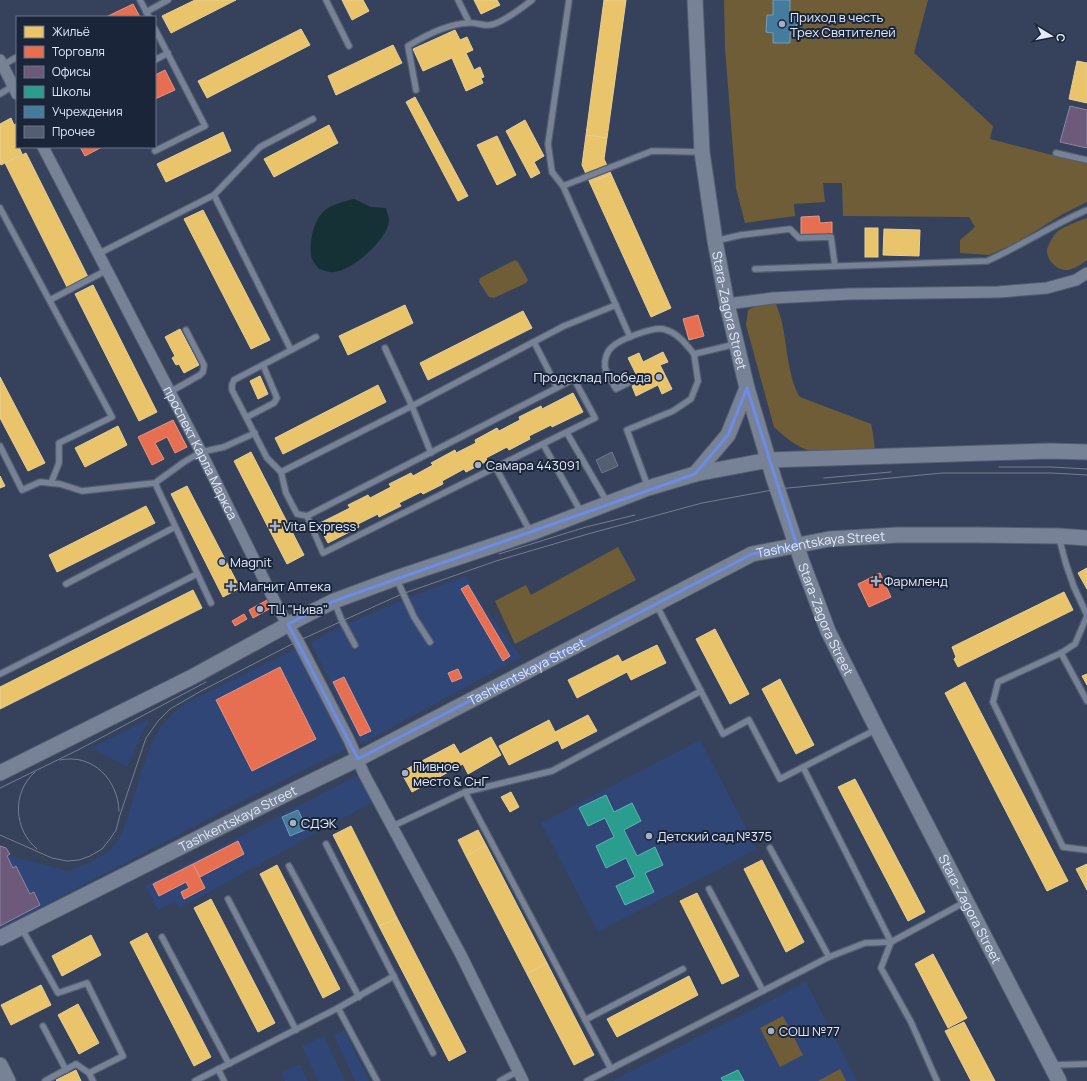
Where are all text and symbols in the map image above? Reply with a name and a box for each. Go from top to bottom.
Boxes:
place label: Приход в честь Трех Святителей [790,8,896,41]
legend [16,16,156,148]
north arrow [1031,16,1071,56]
marker: Приход в честь Трех Святителей [777,19,787,29]
text: Жильё [52,23,90,40]
text: С [1053,33,1069,43]
text: Торговля [52,43,105,60]
text: Офисы [52,63,91,80]
text: Школы [52,83,91,100]
text: Учреждения [52,103,123,120]
text: Прочее [52,123,95,140]
street label: Stara-Zagora Street [708,250,751,371]
place label: Продсклад Победа [533,368,651,386]
marker: Продсклад Победа [654,372,664,382]
street label: проспект Карла Маркса [159,383,242,522]
place label: Самара 443091 [486,456,580,474]
marker: Самара 443091 [473,460,483,470]
place label: Vita Express [283,517,357,535]
marker: Vita Express [270,521,280,531]
street label: Tashkentskaya Street [755,527,886,562]
place label: Magnit [230,553,272,571]
marker: Magnit [217,557,227,567]
street label: Stara-Zagora Street [794,560,858,678]
place label: Фармленд [884,572,948,590]
marker: Фармленд [871,576,881,586]
place label: Магнит Аптека [239,577,331,595]
marker: Магнит Аптека [226,581,236,591]
place label: ТЦ "Нива" [268,600,328,618]
marker: ТЦ "Нива" [255,604,265,614]
street label: Tashkentskaya Street [464,633,588,709]
place label: Пивное место & СнГ [413,757,488,790]
marker: Пивное место & СнГ [400,768,410,778]
street label: Tashkentskaya Street [175,781,300,856]
place label: СДЭК [301,814,337,832]
marker: СДЭК [288,818,298,828]
place label: Детский сад №375 [657,827,772,845]
marker: Детский сад №375 [644,831,654,841]
street label: Stara-Zagora Street [934,851,1006,967]
place label: СОШ №77 [779,1022,840,1040]
marker: СОШ №77 [766,1026,776,1036]

